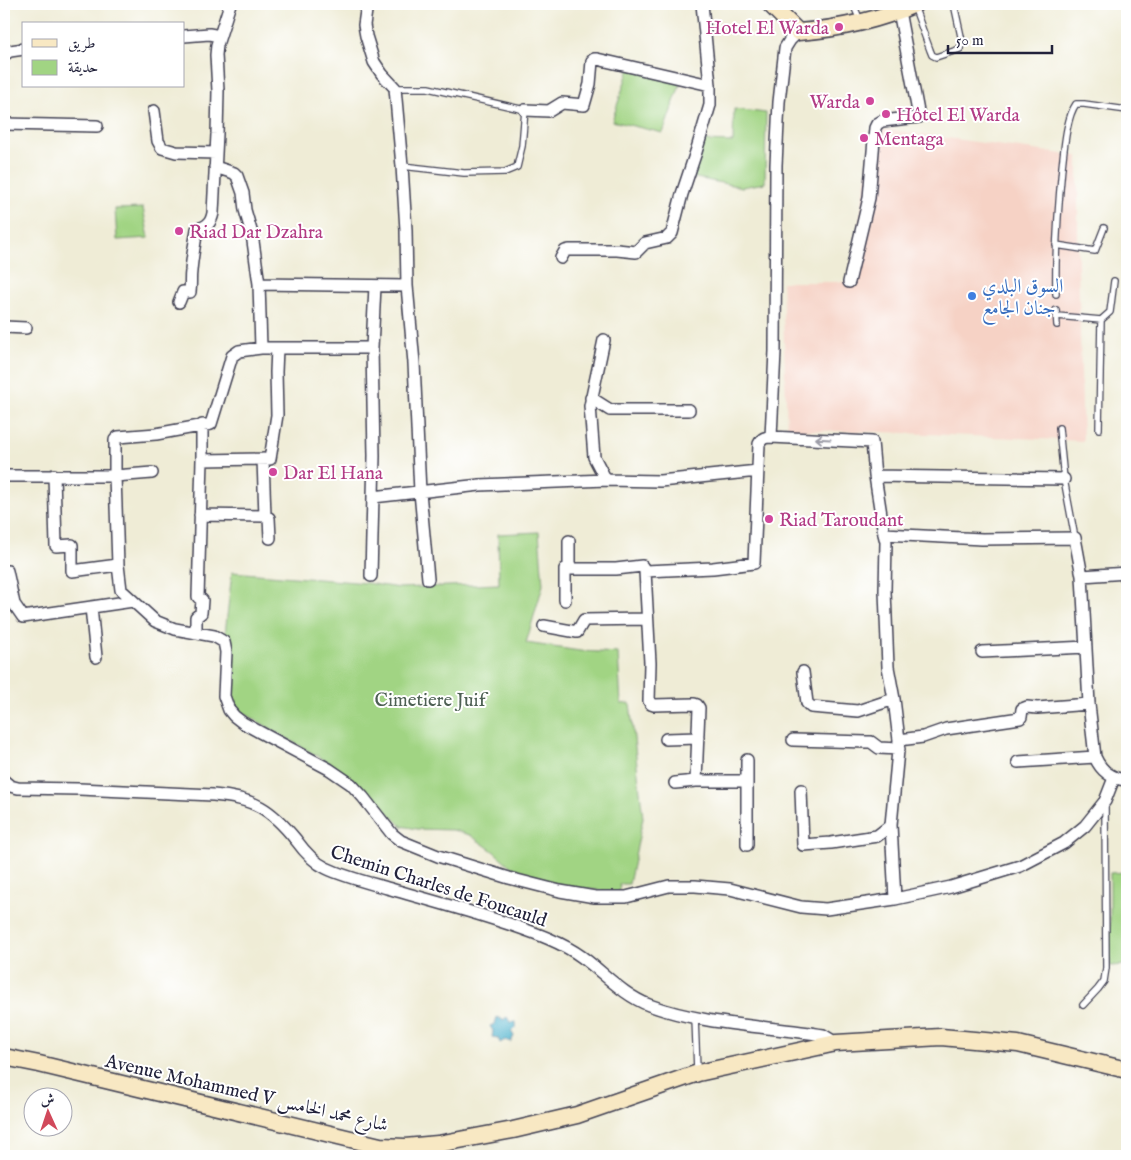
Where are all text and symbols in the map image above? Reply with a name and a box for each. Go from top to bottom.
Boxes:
place label: Hotel El Warda [705,17,830,41]
marker: Hotel El Warda [833,21,845,33]
legend [22,22,185,88]
scale bar [948,22,1052,54]
text: 50 m [956,31,984,50]
text: طريق [68,34,95,53]
text: حديقة [68,58,98,77]
place label: Warda [810,91,861,115]
marker: Warda [864,95,876,107]
place label: Hôtel El Warda [896,104,1021,128]
marker: Hôtel El Warda [880,108,892,120]
place label: Mentaga [874,128,945,152]
marker: Mentaga [858,132,870,144]
place label: Riad Dar Dzahra [189,221,324,245]
marker: Riad Dar Dzahra [173,225,185,237]
place label: السوق البلدي جنان الجامع [982,275,1063,325]
marker: السوق البلدي جنان الجامع [966,290,978,302]
one-way arrow [816,435,832,444]
place label: Dar El Hana [283,462,384,486]
marker: Dar El Hana [267,466,279,478]
place label: Riad Taroudant [779,509,904,533]
marker: Riad Taroudant [763,513,775,525]
park label: Cimetiere Juif [374,689,489,713]
street label: Chemin Charles de Foucauld [327,841,551,934]
street label: Avenue Mohammed V شارع محمد الخامس [101,1049,390,1140]
north arrow [22,1088,72,1138]
text: ش [40,1091,55,1109]

